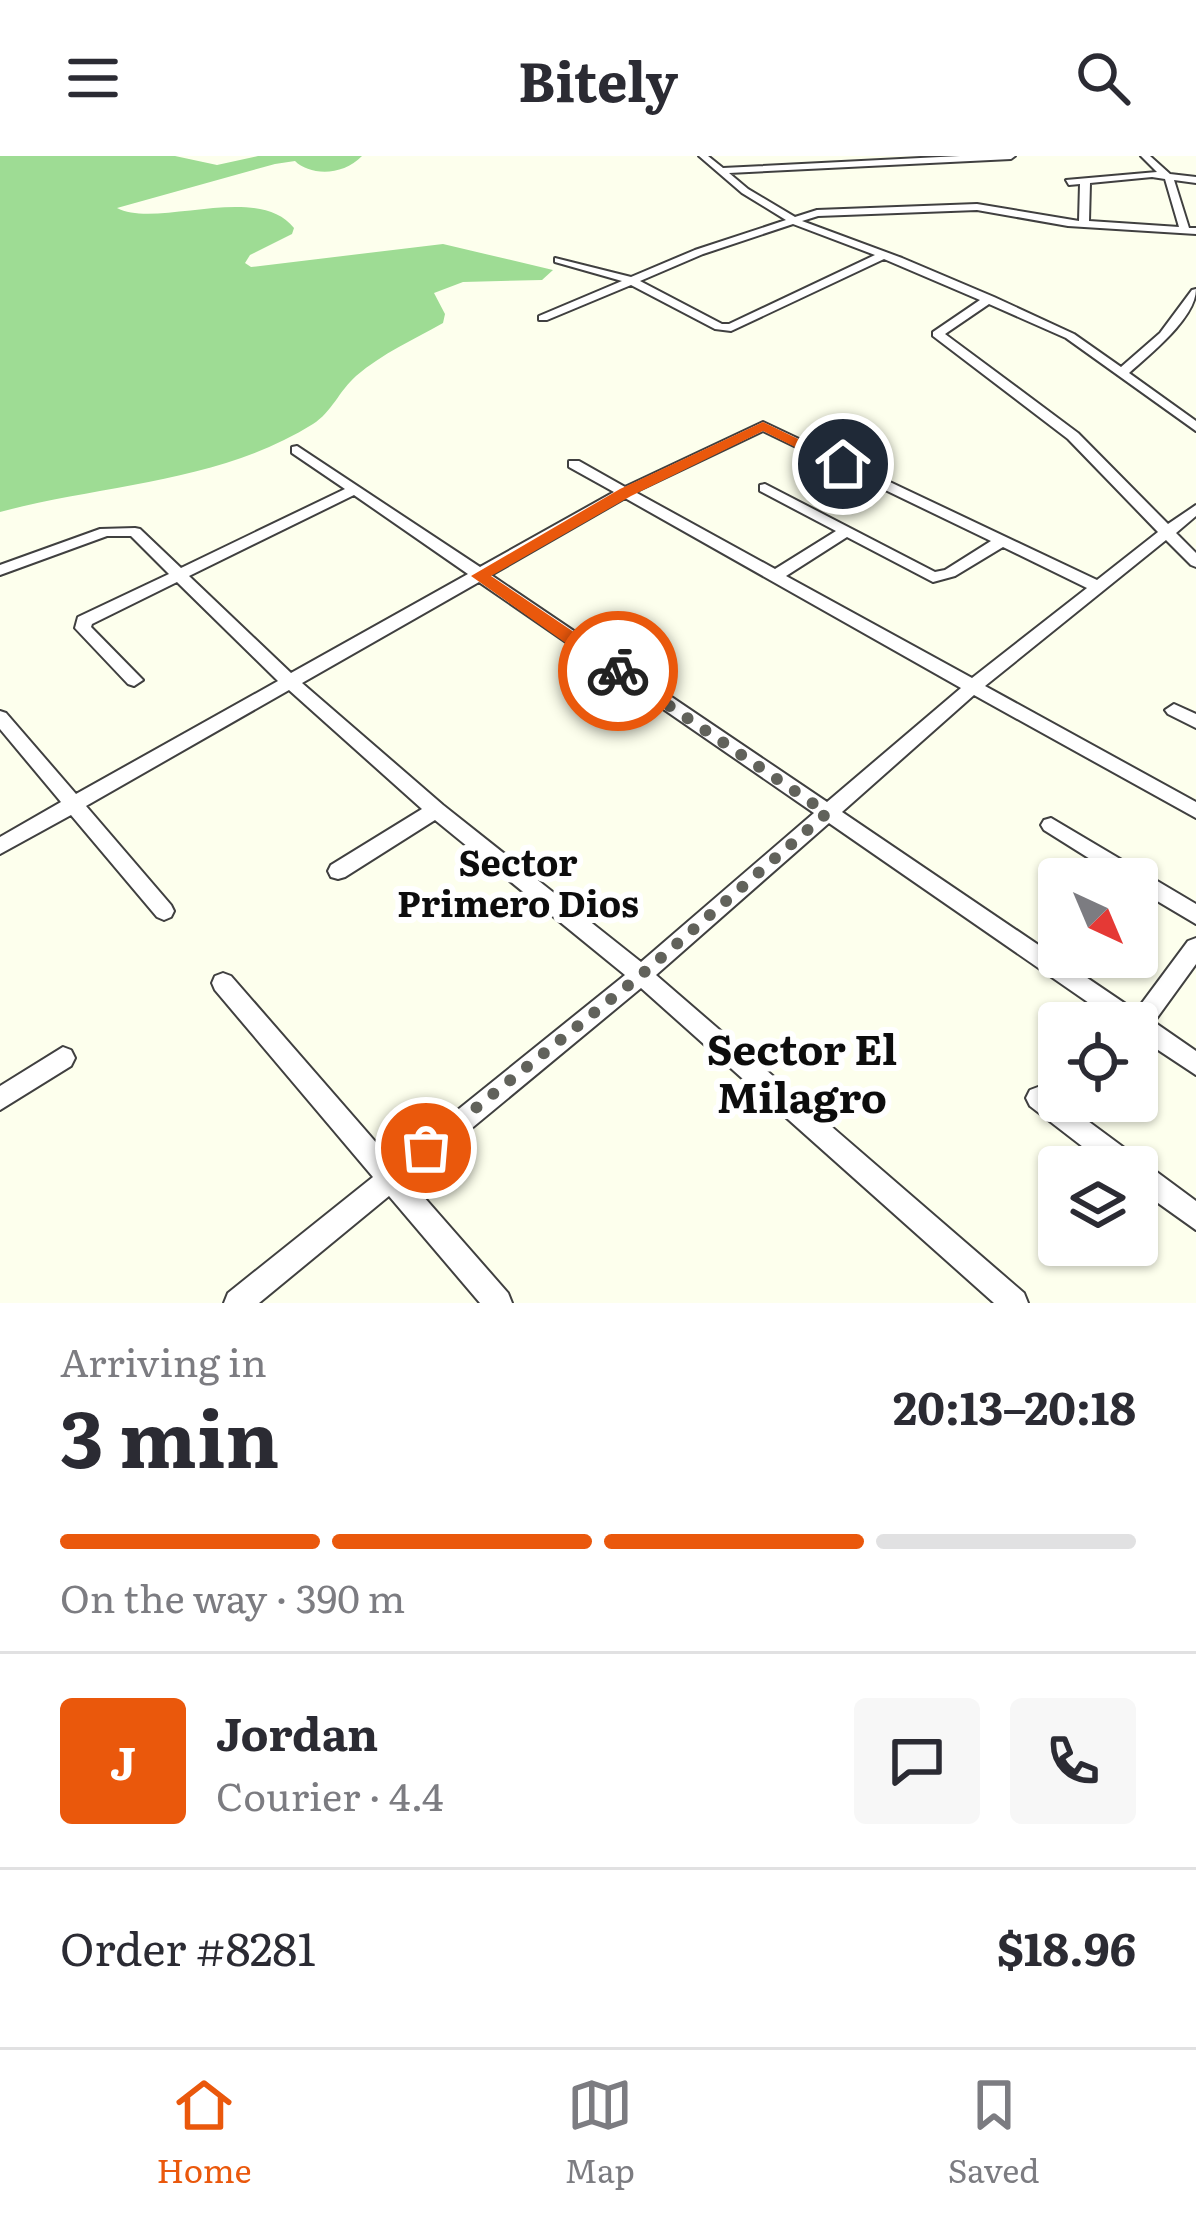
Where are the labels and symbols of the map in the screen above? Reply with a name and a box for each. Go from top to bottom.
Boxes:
pin [792,413,894,515]
courier [558,611,678,731]
district label: Sector Primero Dios [397,834,639,928]
north arrow [1038,858,1158,978]
district label: Sector El Milagro [707,1016,897,1126]
pin [375,1097,477,1199]

